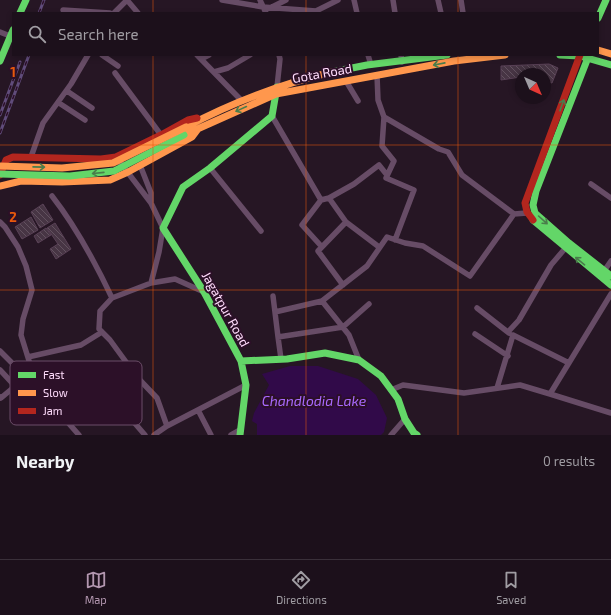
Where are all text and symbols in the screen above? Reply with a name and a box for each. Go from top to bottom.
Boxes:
search box [12,12,599,56]
icon: search [26,23,48,45]
text: Search here [58,25,139,43]
street label: Gota Road [291,60,353,86]
one-way arrow [432,60,445,68]
text: 1 [10,64,16,80]
north arrow [515,68,551,104]
one-way arrow [558,100,566,112]
one-way arrow [235,106,247,113]
one-way arrow [32,163,45,171]
one-way arrow [92,169,105,176]
text: 2 [9,209,17,225]
one-way arrow [538,215,548,224]
one-way arrow [575,256,585,265]
street label: Jagatpur Road [199,269,253,349]
legend [10,361,142,425]
text: Fast [43,368,65,381]
text: Slow [43,386,68,399]
water label: Chandlodia Lake [262,392,367,409]
text: Jam [43,404,62,417]
text: Nearby [16,451,74,471]
text: 0 results [543,453,595,469]
tab: Map [85,569,107,606]
tab: Directions [276,569,327,606]
tab: Saved [496,569,526,606]

